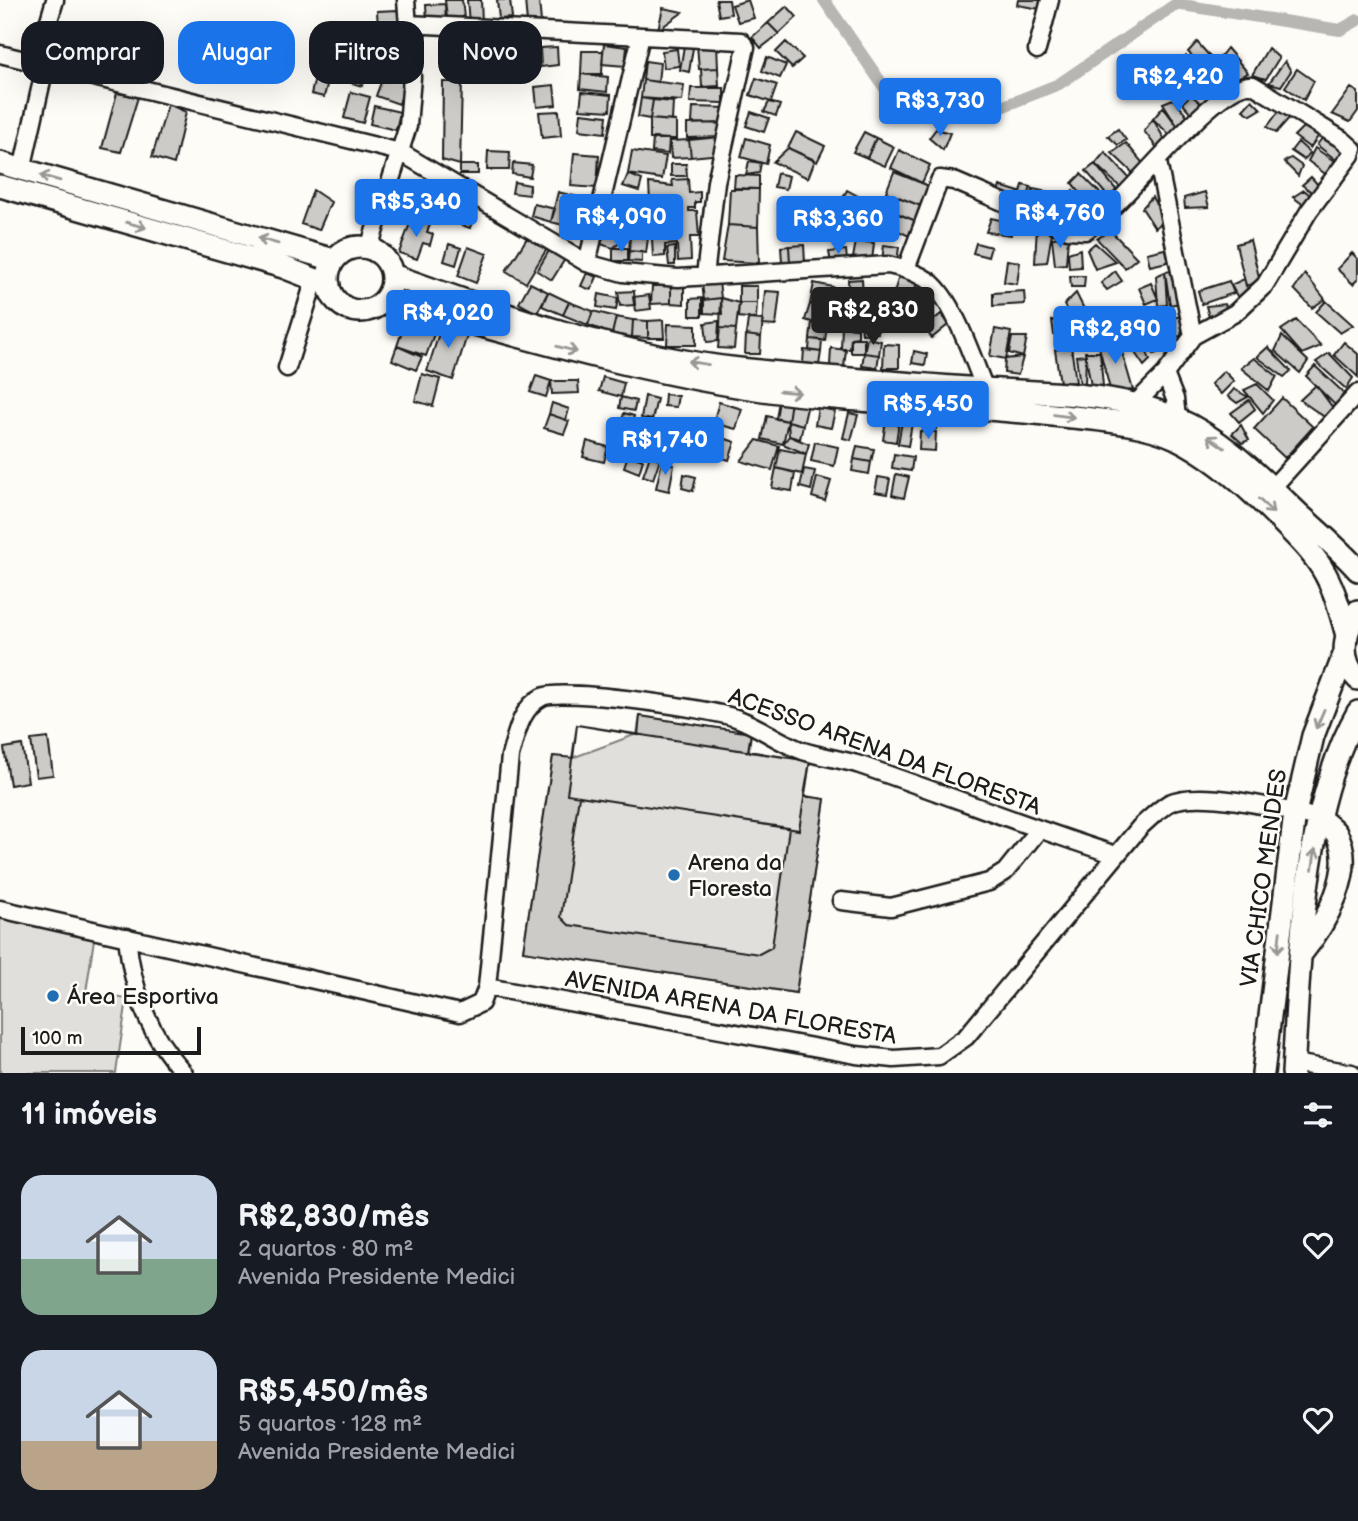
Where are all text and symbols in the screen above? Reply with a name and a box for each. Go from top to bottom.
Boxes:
chip: Comprar [21,21,164,84]
chip: Alugar [178,21,295,84]
chip: Filtros [309,21,424,84]
chip: Novo [438,21,542,84]
pin: R$2,420 [1113,54,1243,114]
text: R$2,420 [1132,63,1224,91]
pin: R$3,730 [875,78,1005,138]
text: R$3,730 [895,87,985,115]
one-way arrow [39,171,62,184]
pin: R$5,340 [351,180,481,239]
text: R$5,340 [371,188,461,216]
pin: R$4,760 [995,190,1125,250]
pin: R$4,090 [556,194,686,254]
pin: R$3,360 [773,196,903,256]
text: R$4,760 [1015,199,1105,227]
text: R$4,090 [575,203,667,231]
text: R$3,360 [792,205,884,233]
one-way arrow [125,219,147,232]
one-way arrow [258,234,280,247]
pin: R$2,830 [808,288,938,347]
pin: R$4,020 [383,290,513,350]
text: R$2,830 [827,296,919,324]
text: R$4,020 [402,299,494,327]
pin: R$2,890 [1050,306,1180,366]
text: R$2,890 [1069,315,1161,343]
one-way arrow [555,343,578,356]
one-way arrow [687,356,710,369]
pin: R$5,450 [863,382,993,441]
one-way arrow [778,386,801,399]
text: R$5,450 [883,390,973,418]
one-way arrow [1052,410,1075,423]
pin: R$1,740 [600,418,730,477]
text: R$1,740 [622,426,708,454]
one-way arrow [1207,435,1226,449]
one-way arrow [1257,498,1274,515]
street label: ACESSO ARENA DA FLORESTA [725,682,1046,822]
one-way arrow [1313,707,1326,729]
street label: VIA CHICO MENDES [1235,767,1293,989]
one-way arrow [1307,848,1320,871]
place label: Arena da Floresta [688,849,782,903]
marker: Arena da Floresta [666,867,682,883]
one-way arrow [1273,930,1286,952]
street label: AVENIDA ARENA DA FLORESTA [563,965,900,1051]
place label: Área Esportiva [67,983,219,1011]
marker: Área Esportiva [45,988,61,1004]
scale bar [21,1024,201,1056]
text: 100 m [32,1027,83,1050]
icon: filters [1299,1096,1337,1134]
text: 11 imóveis [21,1097,157,1133]
text: R$2,830/mês [238,1199,429,1235]
icon: home [77,1203,161,1287]
icon: heart [1299,1226,1337,1264]
text: 2 quartos · 80 m² [238,1235,414,1263]
text: Avenida Presidente Medici [238,1263,515,1291]
text: R$5,450/mês [238,1374,428,1410]
icon: home [77,1378,161,1462]
icon: heart [1299,1401,1337,1439]
text: 5 quartos · 128 m² [238,1410,422,1438]
text: Avenida Presidente Medici [238,1438,515,1466]

